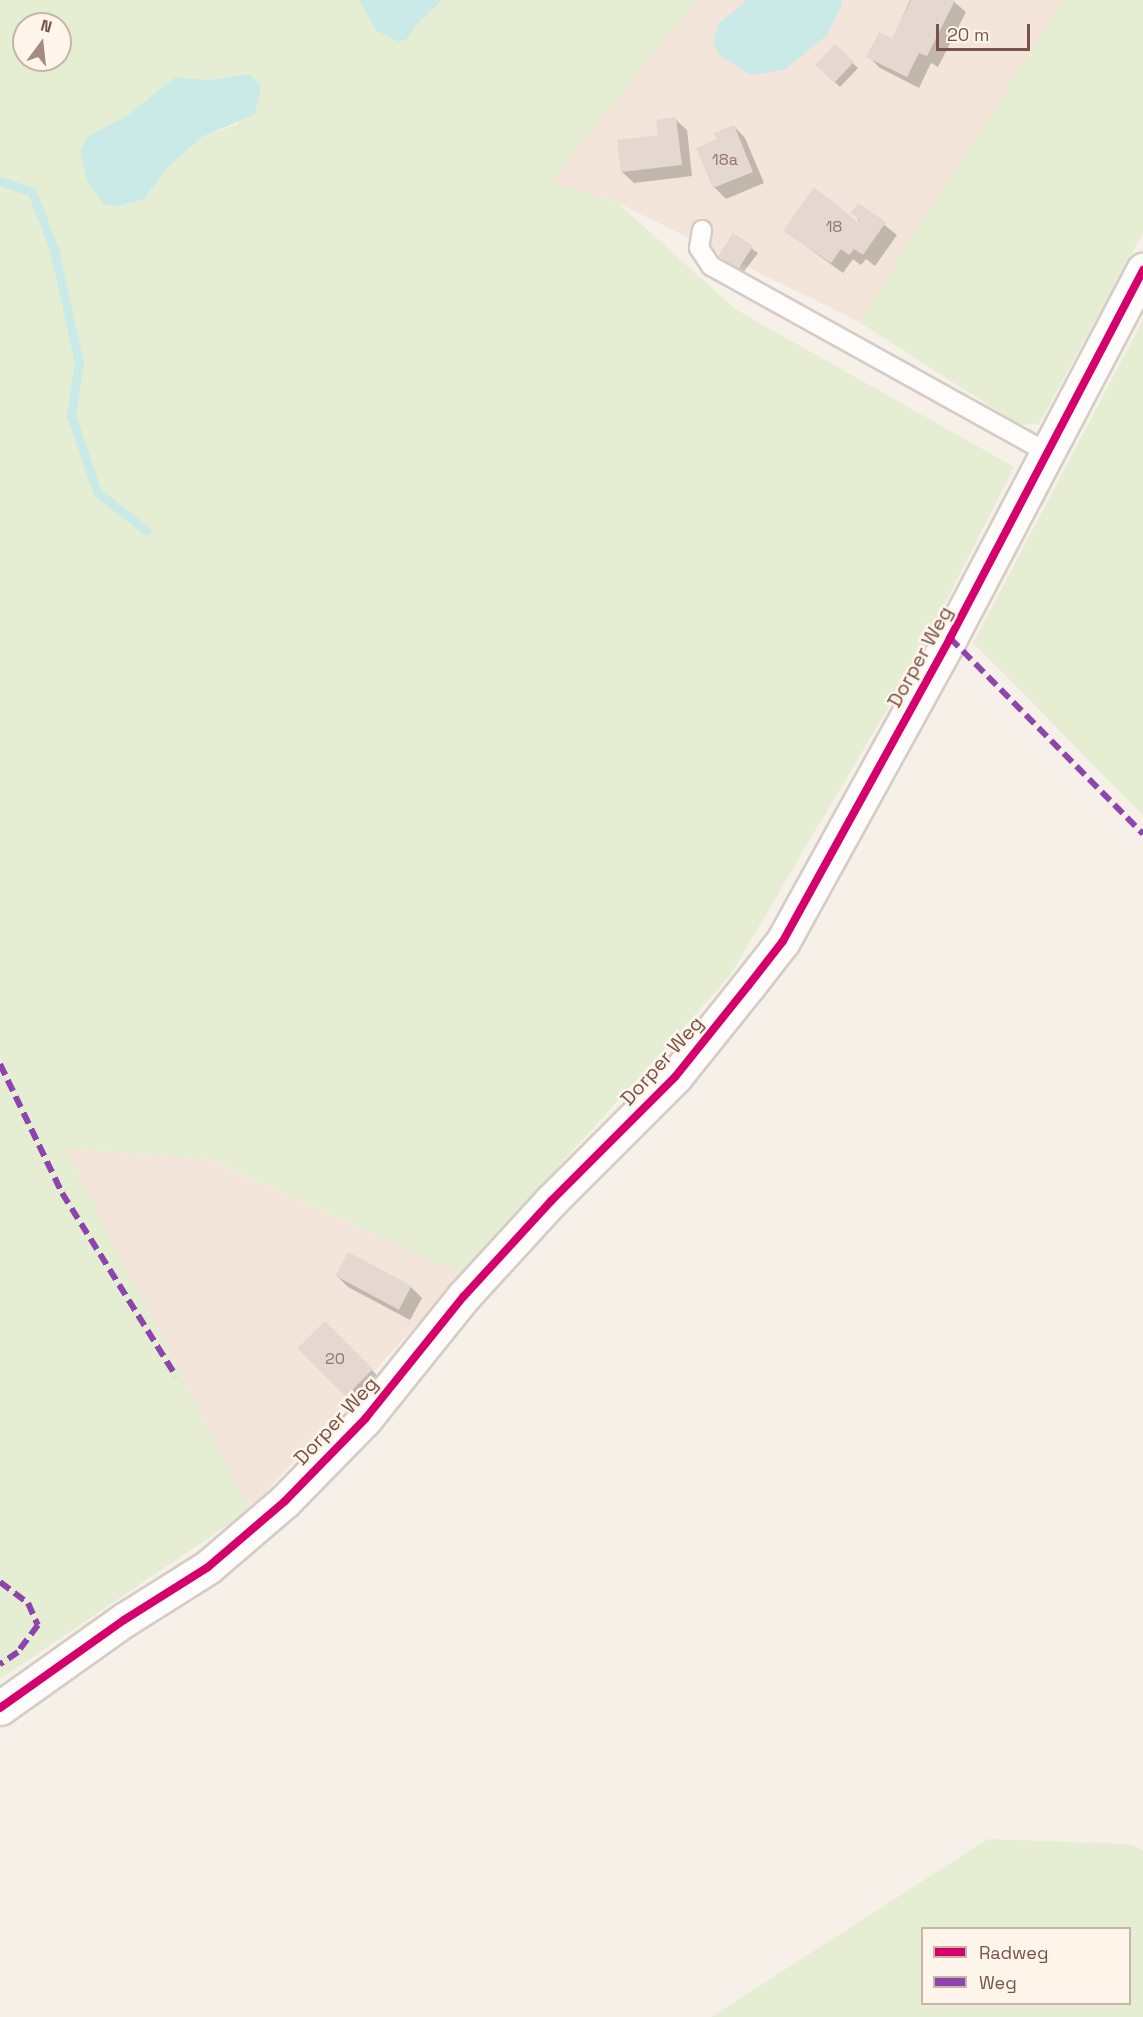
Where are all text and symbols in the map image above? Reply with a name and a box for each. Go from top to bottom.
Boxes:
north arrow [12,12,72,72]
scale bar [939,12,1034,50]
text: N [38,15,54,38]
text: 20 m [947,23,990,46]
house number: 18a [712,150,738,170]
house number: 18 [826,217,842,237]
street label: Dorper Weg [882,602,958,712]
street label: Dorper Weg [615,1011,709,1111]
house number: 20 [325,1349,345,1369]
street label: Dorper Weg [289,1372,383,1470]
legend [921,1927,1131,2005]
text: Radweg [979,1941,1049,1964]
text: Weg [979,1971,1017,1994]

